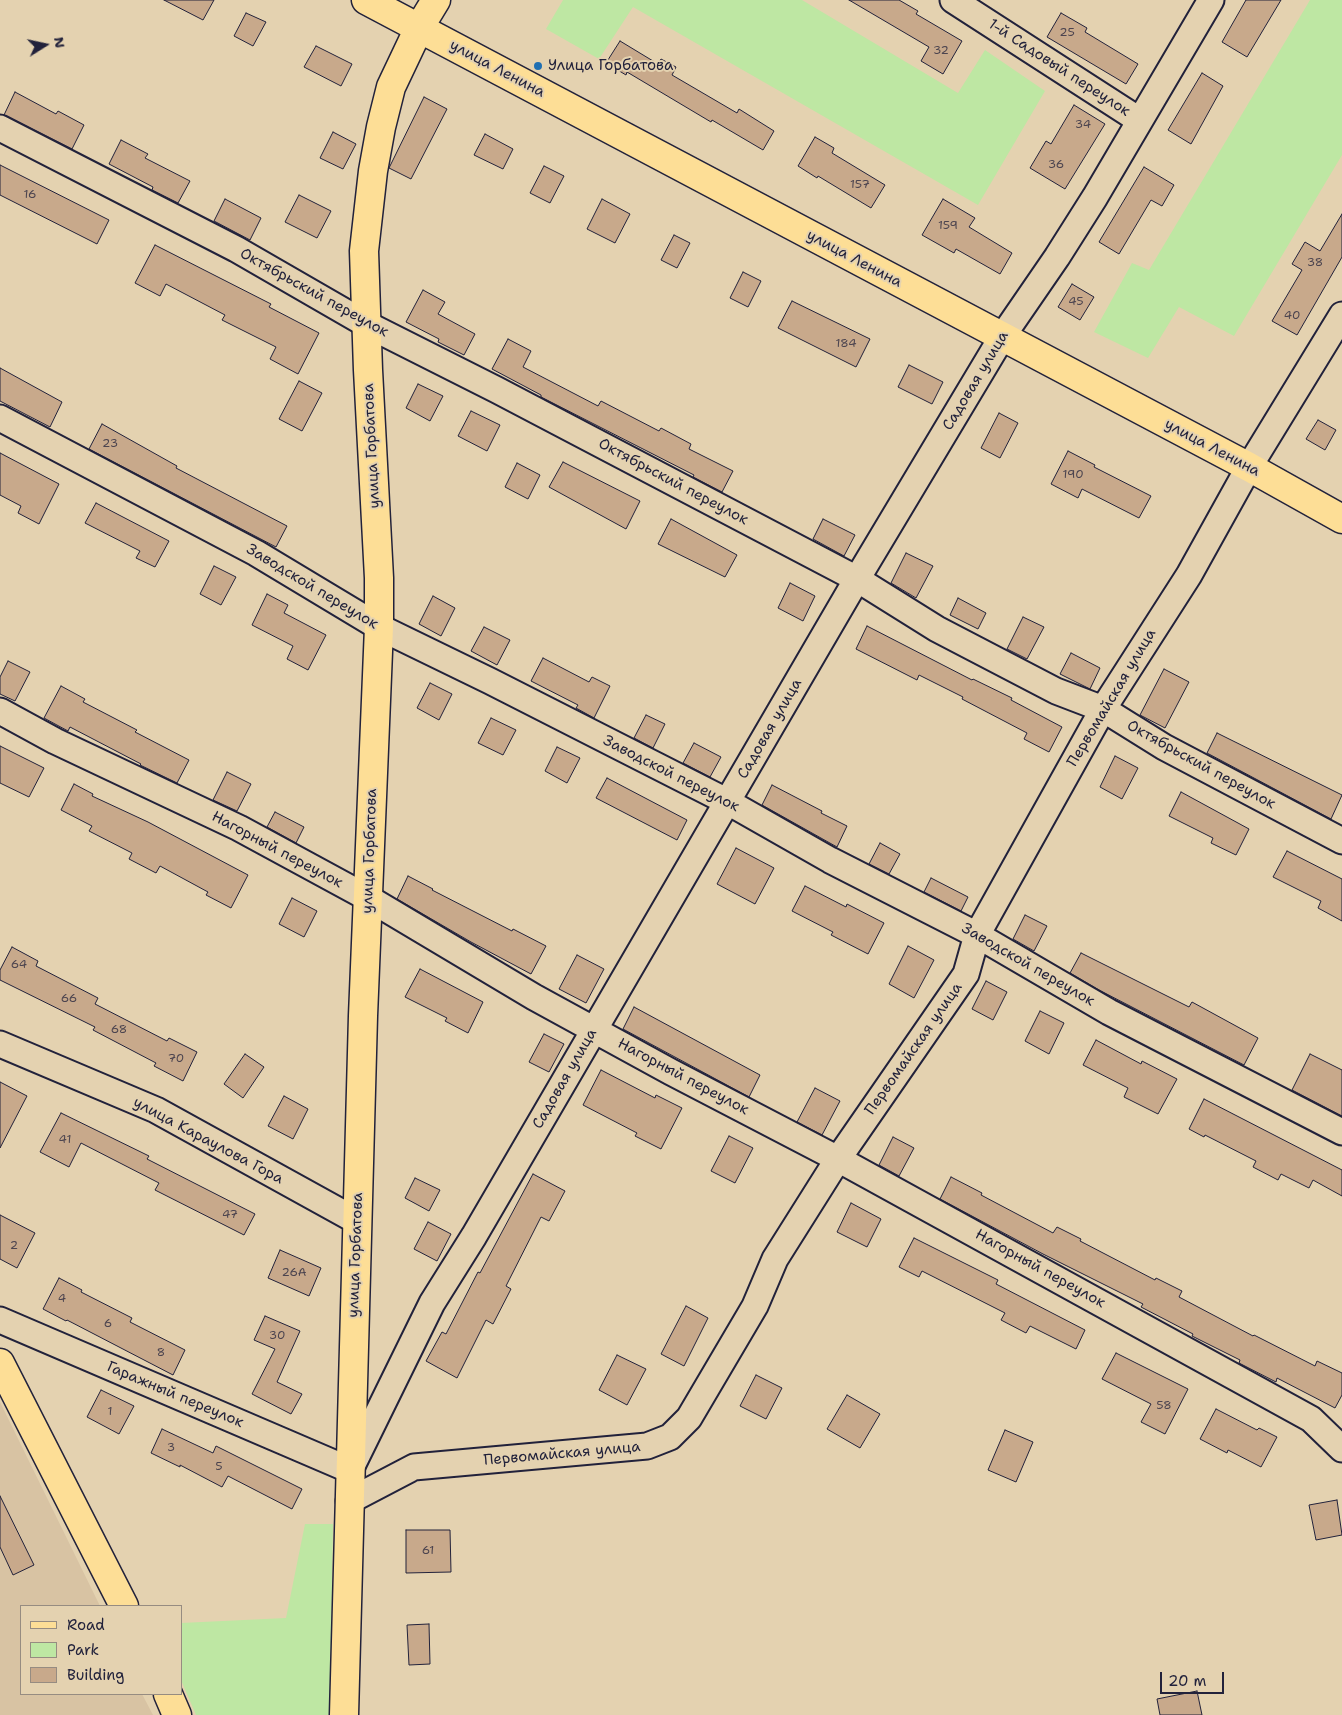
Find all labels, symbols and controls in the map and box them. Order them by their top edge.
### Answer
street label: 1-й Садовый переулок [985,15,1133,121]
north arrow [20,20,70,70]
house number: 25 [1059,26,1075,40]
text: N [50,35,70,49]
street label: улица Ленина [446,36,548,102]
house number: 32 [933,44,949,58]
place label: Улица Горбатова [548,57,673,75]
marker: Улица Горбатова [532,60,544,72]
house number: 34 [1075,118,1091,132]
house number: 36 [1048,158,1064,172]
house number: 157 [850,178,870,192]
house number: 16 [23,188,37,202]
house number: 159 [938,219,958,233]
street label: улица Ленина [803,226,905,292]
street label: Октябрьский переулок [237,245,391,341]
house number: 38 [1307,256,1323,270]
house number: 45 [1068,295,1084,309]
house number: 40 [1284,309,1300,323]
street label: Садовая улица [939,328,1013,434]
house number: 184 [835,337,857,351]
street label: улица Горбатова [360,383,384,509]
street label: улица Ленина [1161,415,1263,481]
street label: Октябрьский переулок [595,435,751,529]
house number: 23 [102,437,118,451]
house number: 190 [1062,468,1084,482]
street label: Заводской переулок [243,541,381,633]
street label: Первомайская улица [1064,626,1160,770]
street label: Садовая улица [734,676,806,782]
street label: Октябрьский переулок [1124,717,1278,813]
street label: Заводской переулок [600,732,742,816]
street label: улица Горбатова [359,788,381,914]
street label: Нагорный переулок [208,808,346,892]
street label: Заводской переулок [958,920,1098,1010]
house number: 64 [11,958,27,972]
street label: Первомайская улица [861,979,967,1119]
house number: 66 [61,992,77,1006]
house number: 68 [111,1023,127,1037]
street label: Садовая улица [529,1026,601,1132]
street label: Нагорный переулок [614,1035,752,1119]
house number: 70 [168,1052,184,1066]
street label: улица Караулова Гора [130,1094,286,1188]
house number: 41 [59,1133,71,1147]
street label: улица Горбатова [345,1192,367,1318]
house number: 47 [222,1208,238,1222]
street label: Нагорный переулок [972,1226,1108,1312]
house number: 2 [10,1239,18,1253]
house number: 26А [282,1266,306,1280]
house number: 4 [58,1292,66,1306]
house number: 6 [104,1317,112,1331]
house number: 30 [269,1329,285,1343]
house number: 8 [157,1346,165,1360]
street label: Гаражный переулок [104,1358,246,1432]
house number: 58 [1156,1399,1172,1413]
house number: 1 [107,1405,113,1419]
street label: Первомайская улица [483,1438,641,1470]
house number: 3 [167,1441,175,1455]
house number: 5 [215,1460,223,1474]
house number: 61 [422,1544,434,1558]
legend [20,1605,182,1695]
text: Road [67,1615,105,1635]
text: Park [67,1640,99,1660]
scale bar [1162,1662,1226,1694]
text: Building [67,1665,124,1685]
text: 20 m [1168,1671,1207,1691]

